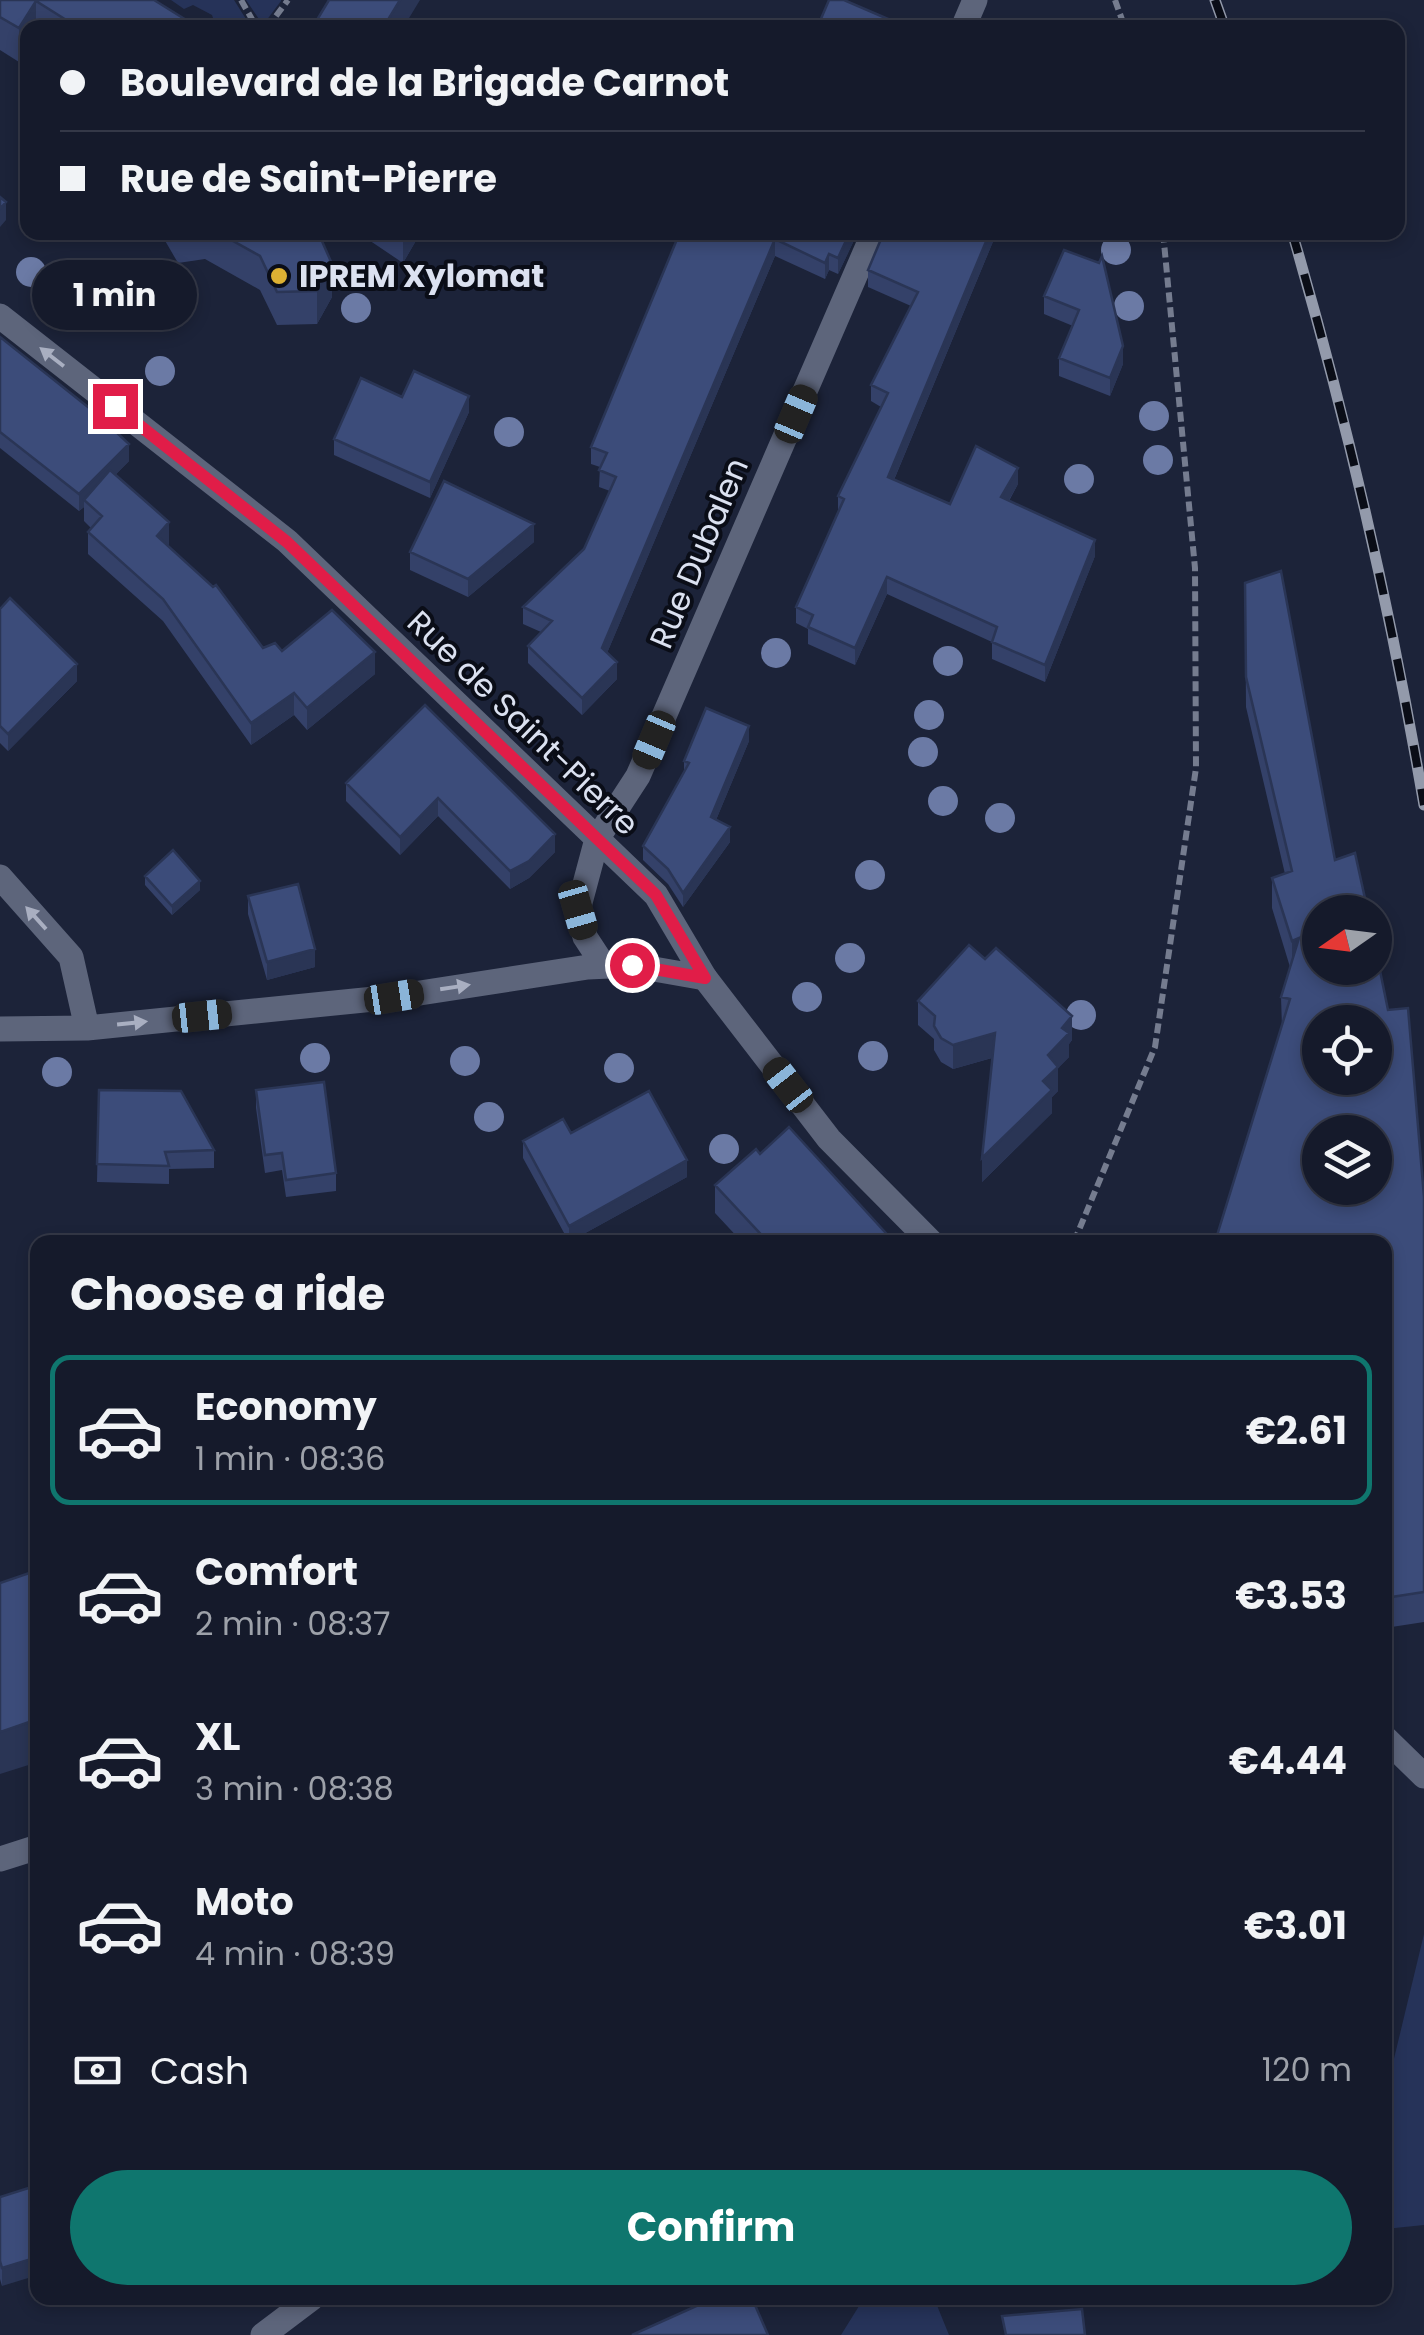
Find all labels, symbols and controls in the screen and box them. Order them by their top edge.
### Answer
text: Boulevard de la Brigade Carnot [120,56,729,109]
text: Rue de Saint-Pierre [120,152,497,205]
place label: IPREM Xylomat [299,253,544,298]
callout: 1 min [32,261,198,331]
marker: IPREM Xylomat [268,265,290,287]
text: 1 min [73,272,156,317]
one-way arrow [40,347,65,368]
car [770,381,822,447]
route end [93,384,138,429]
street label: Rue Dubalen [638,451,759,655]
street label: Rue de Saint-Pierre [398,600,649,845]
car [628,707,680,773]
car [555,877,601,943]
north arrow [1302,895,1392,985]
map controls [1302,895,1392,1205]
one-way arrow [26,906,48,931]
route start [610,943,655,988]
car [362,977,426,1017]
one-way arrow [440,979,471,994]
car [171,998,233,1034]
button: locate [1302,1005,1392,1095]
one-way arrow [117,1015,149,1031]
car [758,1052,818,1118]
button: layers [1302,1115,1392,1205]
text: Choose a ride [70,1263,385,1326]
text: Economy [195,1380,377,1433]
icon: car [75,1385,165,1475]
text: €2.61 [1246,1404,1347,1457]
text: 1 min · 08:36 [195,1436,385,1481]
text: Comfort [195,1545,358,1598]
icon: car [75,1550,165,1640]
text: €3.53 [1235,1569,1347,1622]
text: 2 min · 08:37 [195,1601,391,1646]
text: XL [195,1710,240,1763]
icon: car [75,1715,165,1805]
text: €4.44 [1229,1734,1347,1787]
text: 3 min · 08:38 [195,1766,394,1811]
text: Moto [195,1875,294,1928]
icon: car [75,1880,165,1970]
text: €3.01 [1244,1899,1347,1952]
text: 4 min · 08:39 [195,1931,395,1976]
icon: cash [70,2043,125,2098]
text: Cash [150,2044,249,2097]
text: 120 m [1262,2047,1352,2092]
button: Confirm [70,2170,1352,2285]

